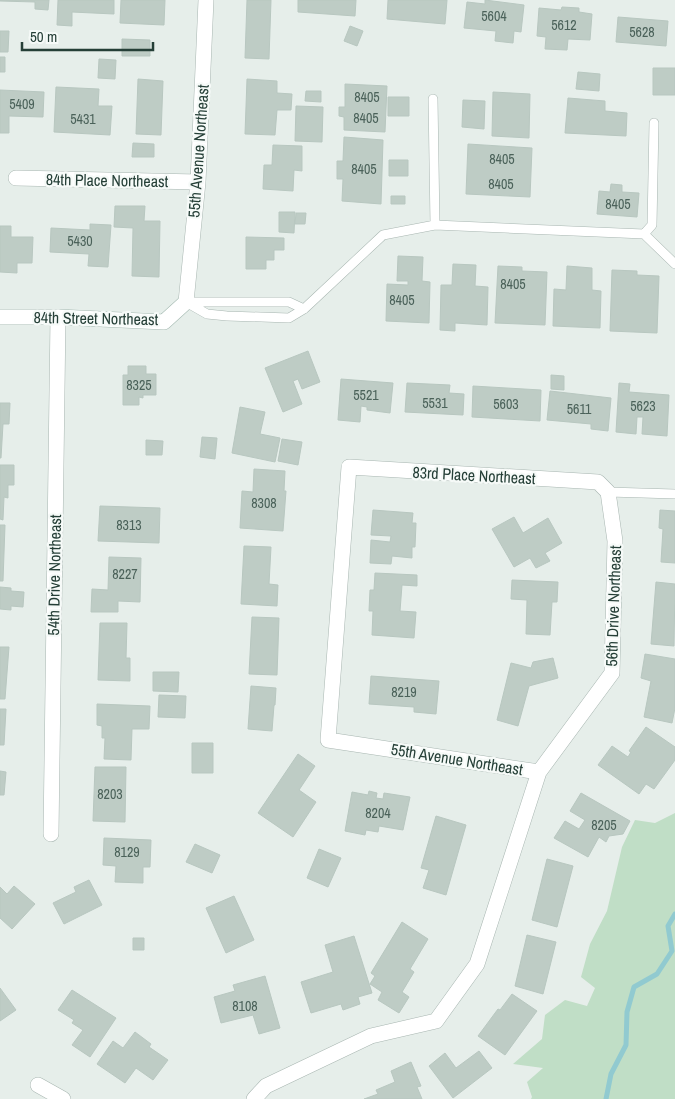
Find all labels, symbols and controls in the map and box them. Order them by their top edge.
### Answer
house number: 5604 [481,7,507,25]
house number: 5612 [551,16,577,34]
scale bar [22,20,154,52]
house number: 5628 [629,23,655,41]
text: 50 m [30,26,57,47]
street label: 55th Avenue Northeast [182,83,214,218]
house number: 8405 [354,88,380,106]
house number: 5409 [9,95,35,113]
house number: 8405 [353,109,379,127]
house number: 5431 [70,110,96,128]
house number: 8405 [489,150,515,168]
house number: 8405 [351,160,377,178]
street label: 84th Place Northeast [46,168,169,192]
house number: 8405 [488,175,514,193]
house number: 8405 [605,195,631,213]
house number: 5430 [67,232,93,250]
house number: 8405 [500,275,526,293]
house number: 8405 [389,291,415,309]
street label: 84th Street Northeast [33,306,159,330]
house number: 8325 [126,376,152,394]
house number: 5521 [353,386,379,404]
house number: 5531 [422,394,448,412]
house number: 5603 [493,395,519,413]
house number: 5623 [630,397,656,415]
house number: 5611 [567,400,592,418]
street label: 83rd Place Northeast [412,461,536,489]
house number: 8308 [251,494,277,512]
street label: 54th Drive Northeast [42,514,66,636]
house number: 8313 [116,516,142,534]
street label: 56th Drive Northeast [600,545,626,667]
house number: 8227 [112,565,138,583]
house number: 8219 [391,683,417,701]
street label: 55th Avenue Northeast [389,738,525,780]
house number: 8203 [97,785,123,803]
house number: 8204 [365,804,391,822]
house number: 8205 [591,816,617,834]
house number: 8129 [114,843,140,861]
house number: 8108 [232,997,258,1015]

